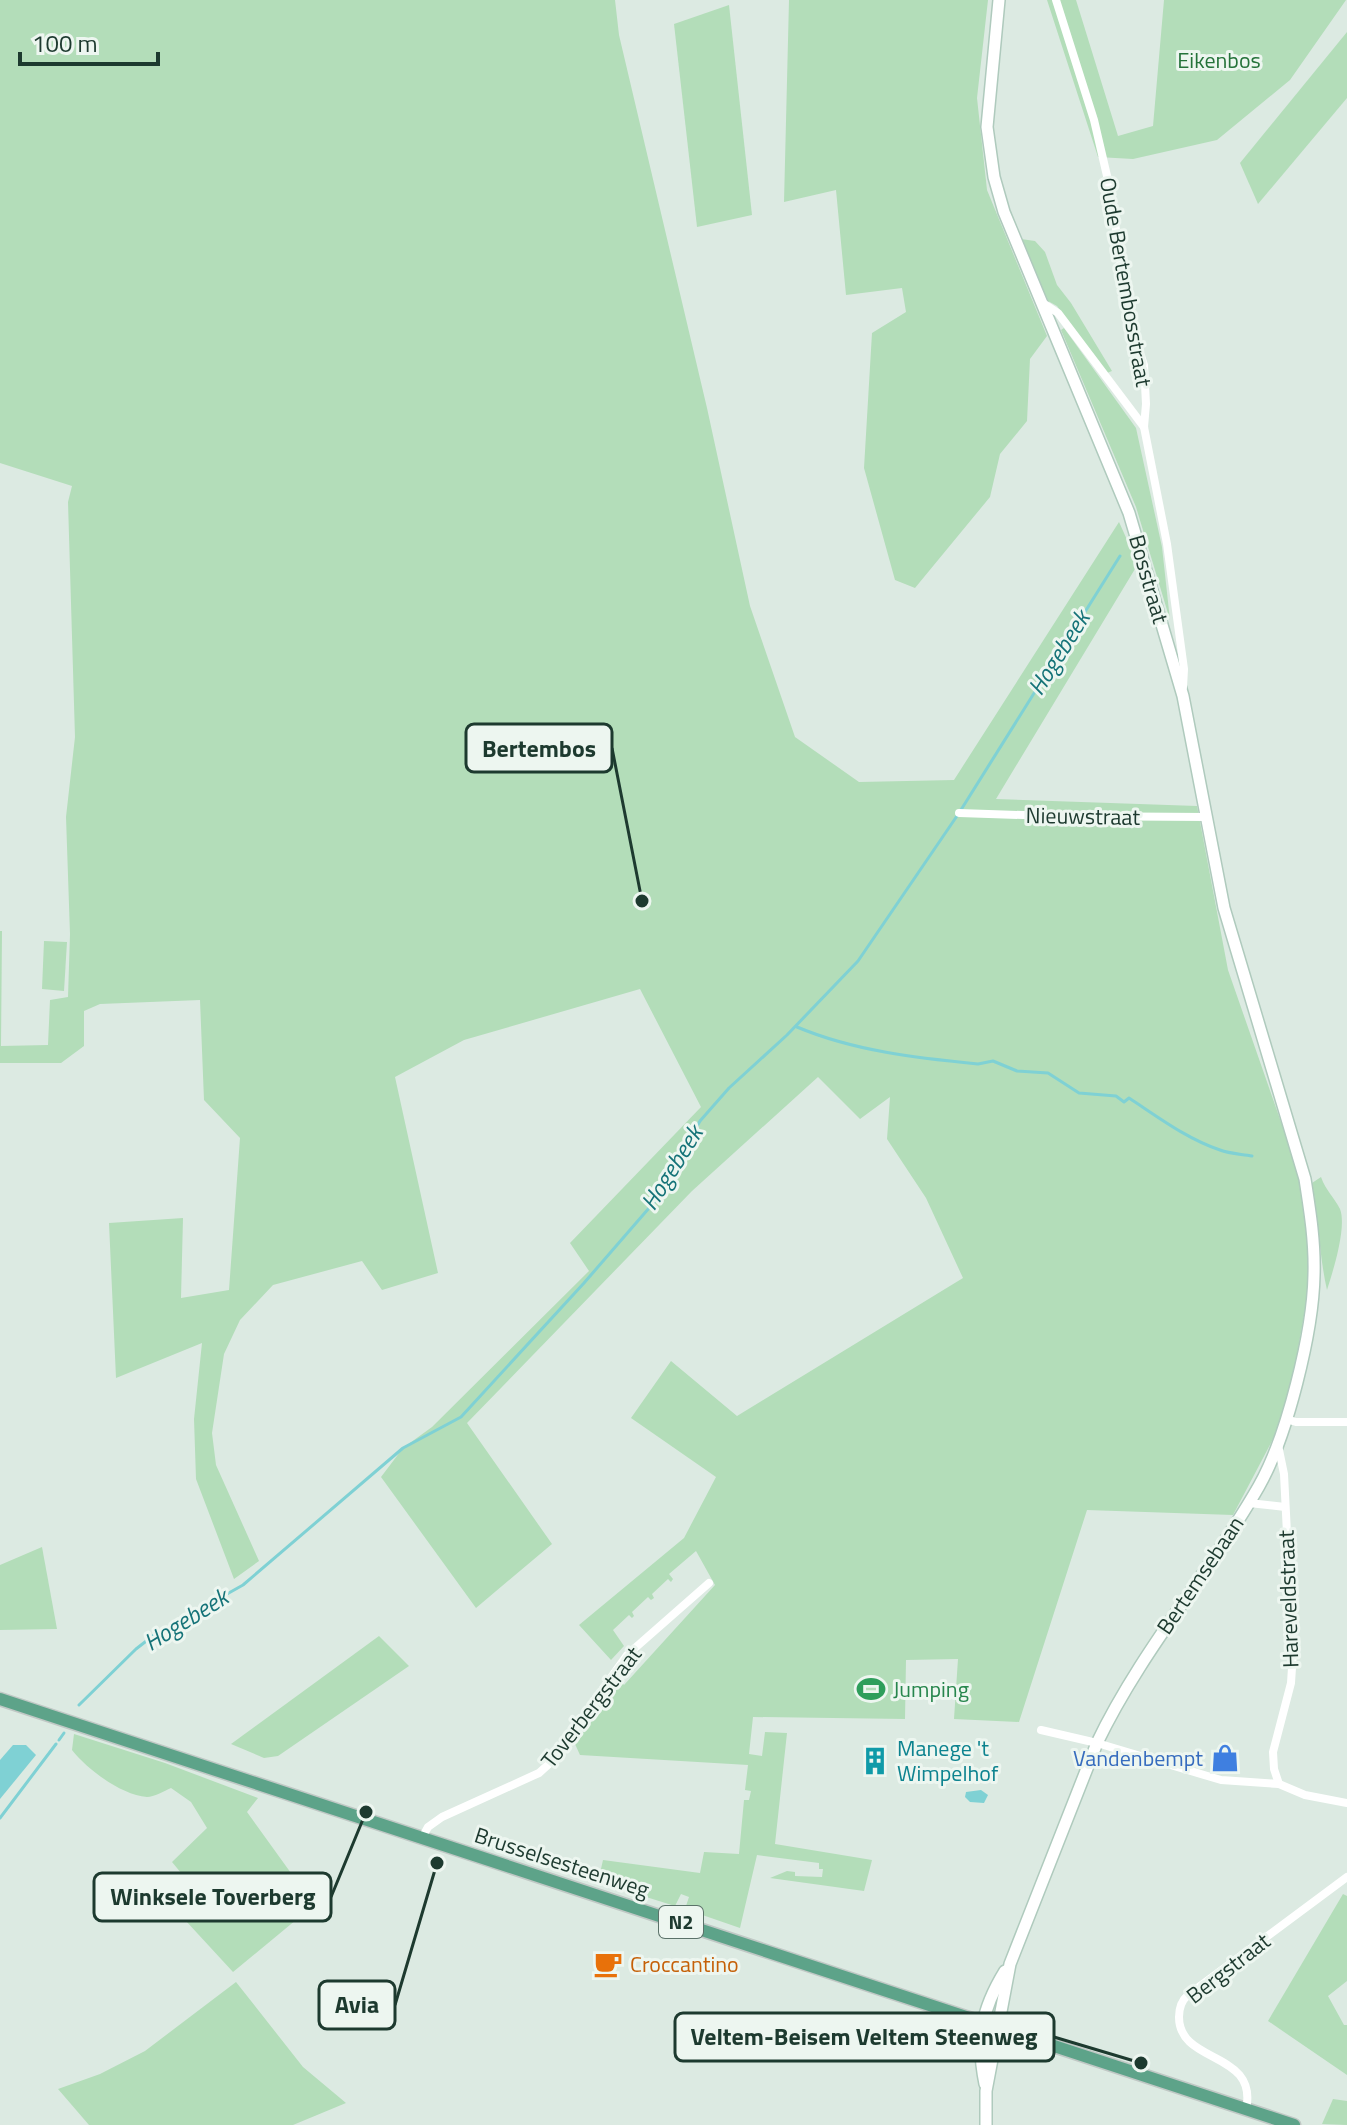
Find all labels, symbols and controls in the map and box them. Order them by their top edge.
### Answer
scale bar [20,16,158,66]
text: 100 m [32,25,98,61]
park label: Eikenbos [1177,43,1261,77]
street label: Oude Bertembosstraat [1091,175,1161,390]
street label: Bosstraat [1120,531,1178,628]
water label: Hogebeek [1018,600,1100,702]
callout: Bertembos [466,724,612,772]
text: Bertembos [482,730,596,766]
street label: Nieuwstraat [1025,798,1141,834]
water label: Hogebeek [631,1115,713,1217]
street label: Bertemsebaan [1148,1509,1252,1641]
street label: Hareveldstraat [1269,1529,1307,1668]
water label: Hogebeek [136,1577,238,1659]
street label: Toverbergstraat [532,1638,650,1775]
place label: Jumping [893,1672,969,1706]
sports icon: Jumping [856,1674,886,1704]
place label: Manege 't Wimpelhof [897,1731,999,1790]
place label: Vandenbempt [1073,1741,1203,1775]
shop icon: Vandenbempt [1210,1743,1240,1773]
building icon: Manege 't Wimpelhof [860,1746,890,1776]
street label: Brusselsesteenweg [470,1818,654,1906]
callout: Winksele Toverberg [94,1873,331,1921]
text: Winksele Toverberg [110,1878,316,1914]
road number: N2 [659,1906,703,1938]
street label: Bergstraat [1179,1924,1278,2012]
place label: Croccantino [630,1947,739,1981]
cafe icon: Croccantino [593,1949,623,1979]
callout: Avia [319,1981,395,2029]
text: Avia [335,1986,379,2022]
callout: Veltem-Beisem Veltem Steenweg [675,2013,1054,2061]
text: Veltem-Beisem Veltem Steenweg [690,2018,1038,2054]

